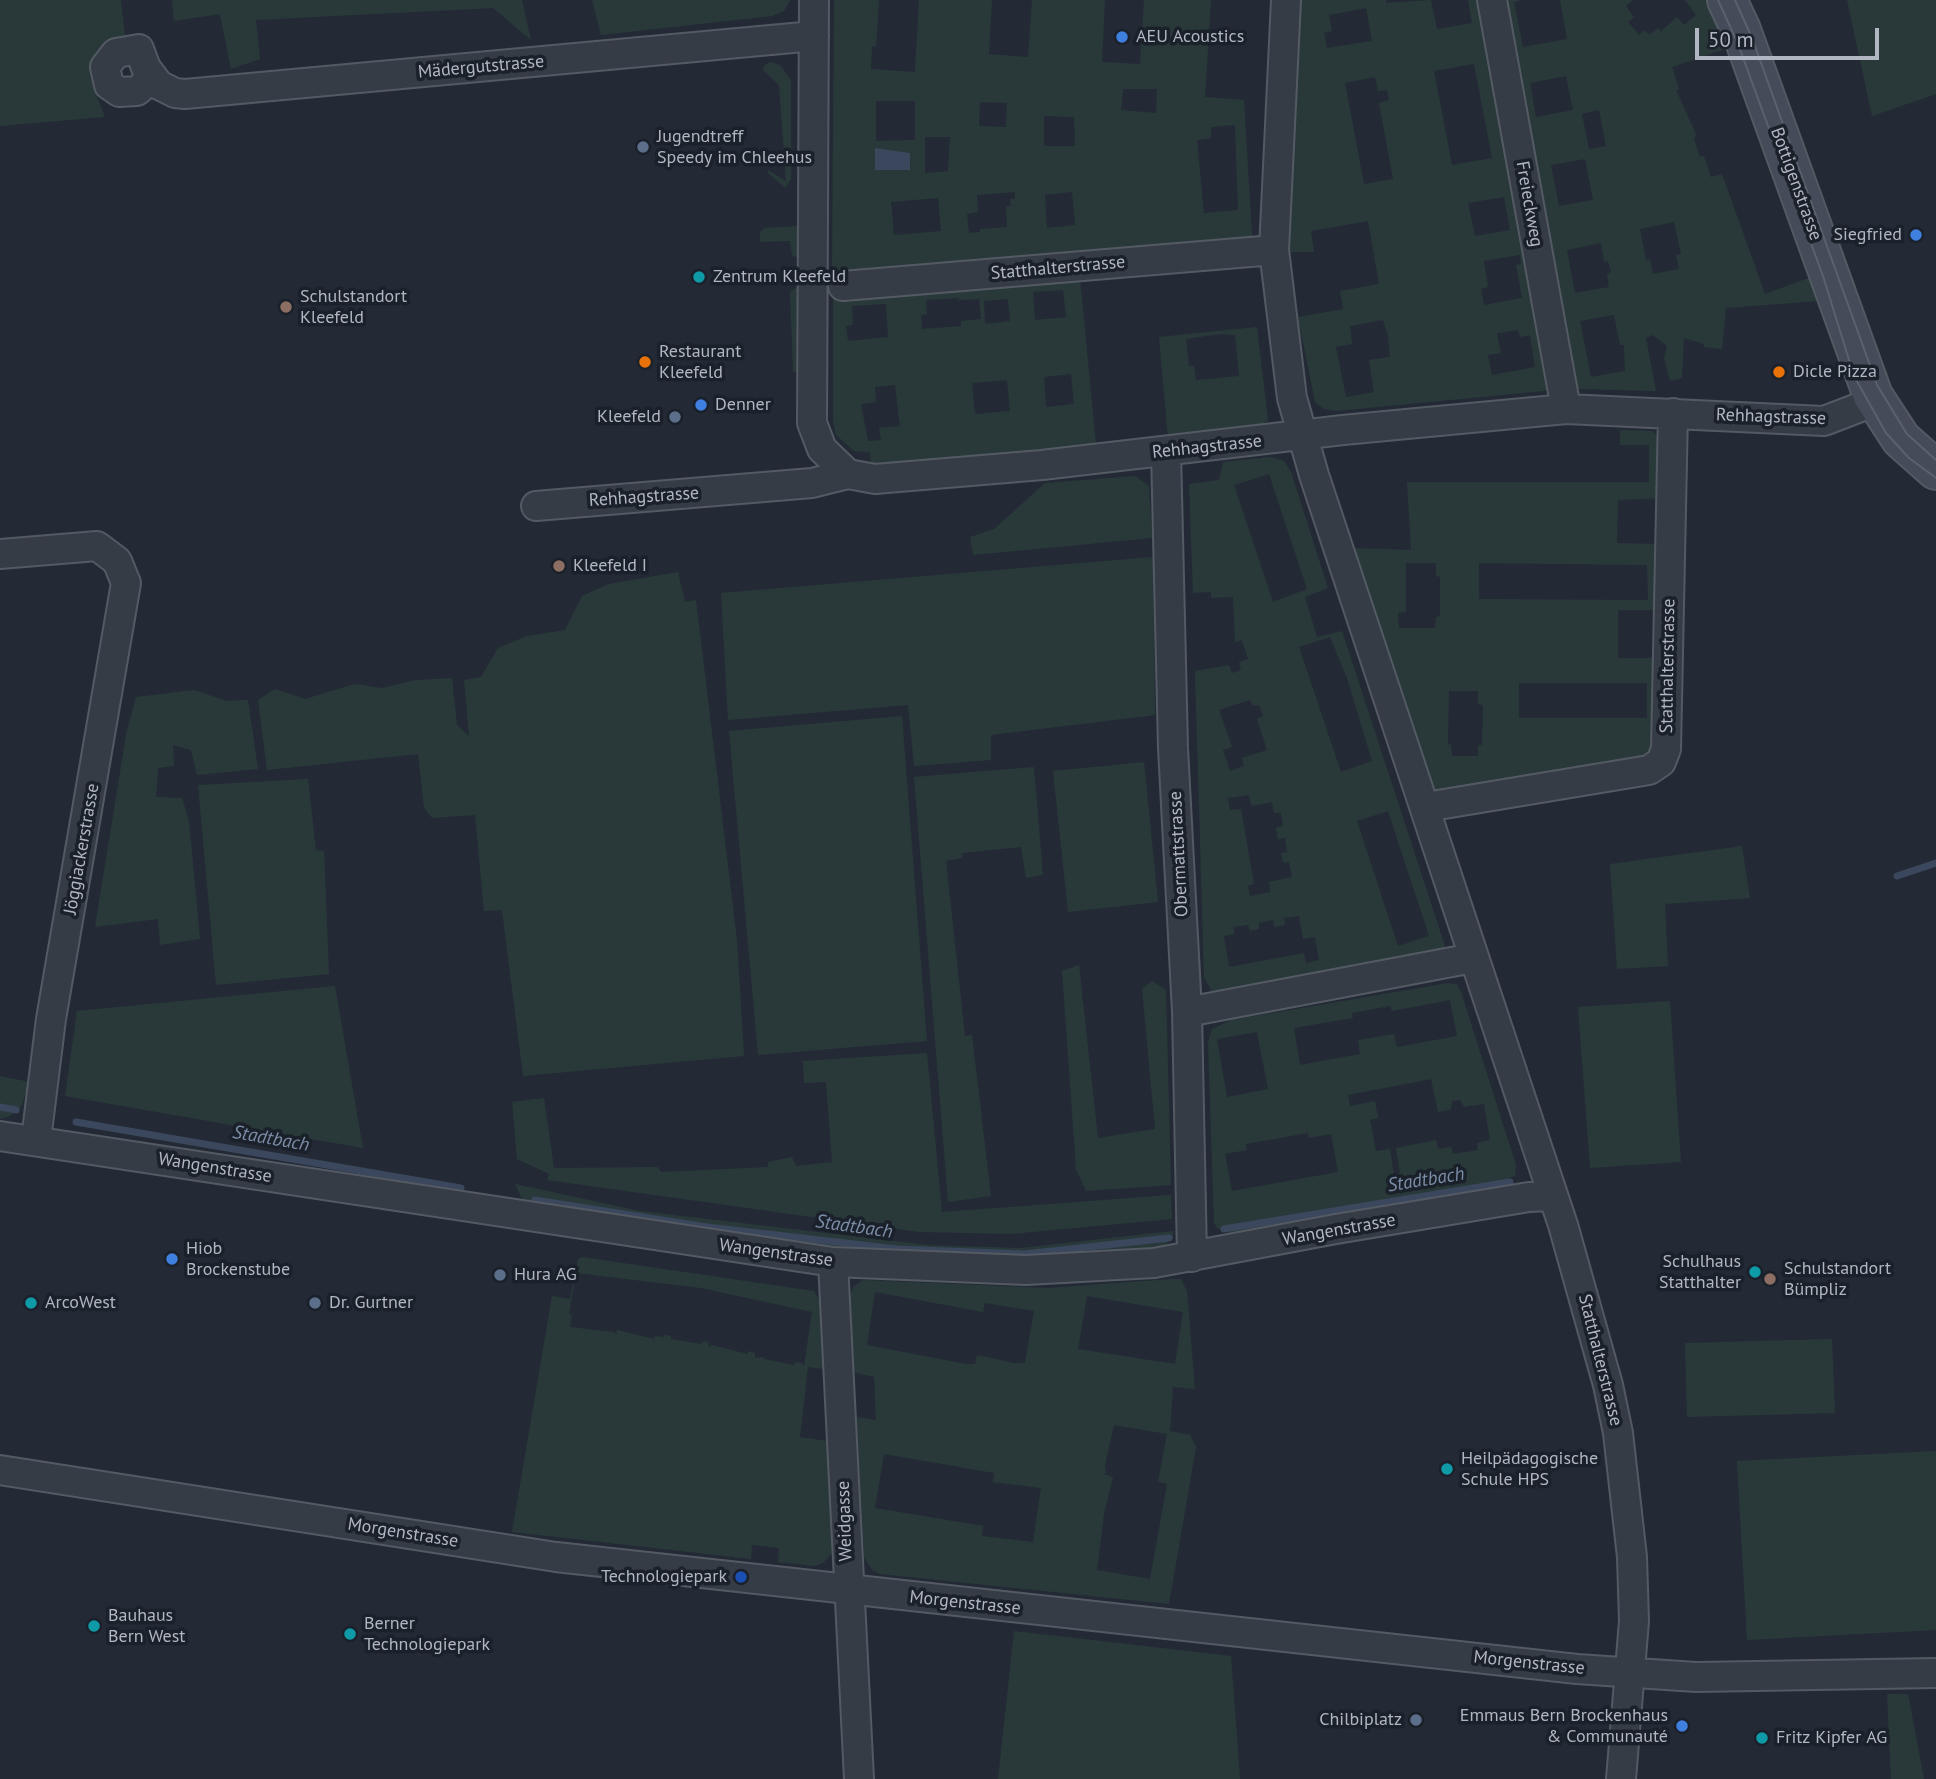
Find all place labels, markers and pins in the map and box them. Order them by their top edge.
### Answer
place label: AEU Acoustics [1136,26,1244,48]
marker: AEU Acoustics [1114,29,1130,45]
place label: Jugendtreff Speedy im Chleehus [657,126,812,168]
marker: Jugendtreff Speedy im Chleehus [635,139,651,155]
place label: Siegfried [1833,224,1902,246]
marker: Siegfried [1908,227,1924,243]
place label: Zentrum Kleefeld [713,266,846,288]
marker: Zentrum Kleefeld [691,269,707,285]
place label: Schulstandort Kleefeld [300,286,407,328]
marker: Schulstandort Kleefeld [278,299,294,315]
place label: Restaurant Kleefeld [659,341,741,384]
marker: Restaurant Kleefeld [637,354,653,370]
place label: Dicle Pizza [1793,361,1877,383]
marker: Dicle Pizza [1771,364,1787,380]
place label: Denner [715,394,771,416]
marker: Denner [693,397,709,413]
place label: Kleefeld [597,406,661,428]
marker: Kleefeld [667,409,683,425]
place label: Kleefeld I [573,555,647,577]
marker: Kleefeld I [551,558,567,574]
place label: Hiob Brockenstube [186,1238,290,1280]
marker: Hiob Brockenstube [164,1251,180,1267]
place label: Schulhaus Statthalter [1659,1251,1741,1294]
place label: Schulstandort Bümpliz [1784,1258,1891,1300]
place label: Hura AG [514,1264,577,1286]
marker: Schulhaus Statthalter [1747,1264,1763,1280]
marker: Hura AG [492,1267,508,1283]
marker: Schulstandort Bümpliz [1762,1271,1778,1287]
place label: ArcoWest [45,1292,116,1314]
place label: Dr. Gurtner [329,1292,413,1314]
marker: ArcoWest [23,1295,39,1311]
marker: Dr. Gurtner [307,1295,323,1311]
place label: Heilpädagogische Schule HPS [1461,1448,1598,1490]
marker: Heilpädagogische Schule HPS [1439,1461,1455,1477]
place label: Technologiepark [601,1566,727,1588]
marker: Technologiepark [733,1569,749,1585]
place label: Bauhaus Bern West [108,1605,185,1648]
place label: Berner Technologiepark [364,1613,490,1656]
marker: Bauhaus Bern West [86,1618,102,1634]
marker: Berner Technologiepark [342,1626,358,1642]
place label: Emmaus Bern Brockenhaus & Communauté [1460,1705,1668,1748]
place label: Chilbiplatz [1319,1709,1402,1731]
marker: Chilbiplatz [1408,1712,1424,1728]
marker: Emmaus Bern Brockenhaus & Communauté [1674,1718,1690,1734]
place label: Fritz Kipfer AG [1776,1727,1887,1749]
marker: Fritz Kipfer AG [1754,1730,1770,1746]

